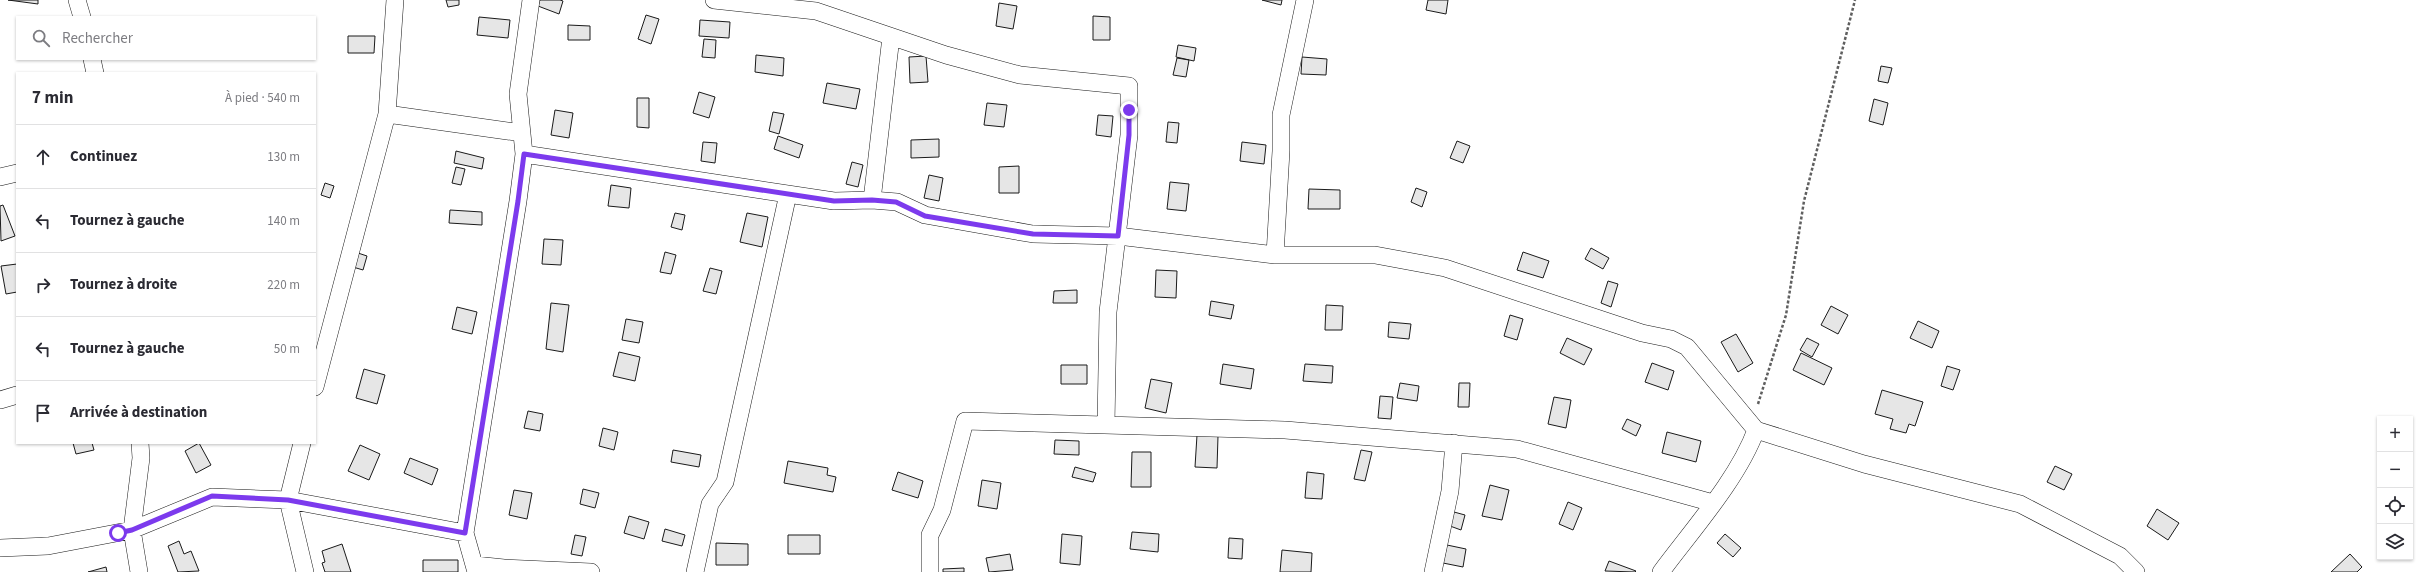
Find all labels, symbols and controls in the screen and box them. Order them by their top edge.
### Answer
search box [16,16,316,60]
icon: search [30,27,52,49]
text: Rechercher [62,28,133,49]
text: 7 min [32,86,73,110]
text: À pied · 540 m [225,89,300,107]
route end [1120,101,1138,119]
icon: ahead [32,146,54,168]
text: Continuez [70,146,137,167]
text: 130 m [267,148,300,166]
icon: left [32,210,54,232]
text: Tournez à gauche [70,210,185,231]
text: 140 m [267,212,300,230]
icon: right [32,274,54,296]
text: Tournez à droite [70,274,177,295]
text: 220 m [267,276,300,294]
icon: left [32,338,54,360]
text: Tournez à gauche [70,338,185,359]
text: 50 m [274,340,300,358]
icon: arrive [32,402,54,424]
text: Arrivée à destination [70,402,207,423]
map controls [2377,416,2413,560]
button: + [2377,416,2413,452]
button: − [2377,452,2413,488]
button: locate [2377,488,2413,524]
route start [109,524,127,542]
button: layers [2377,524,2413,560]

